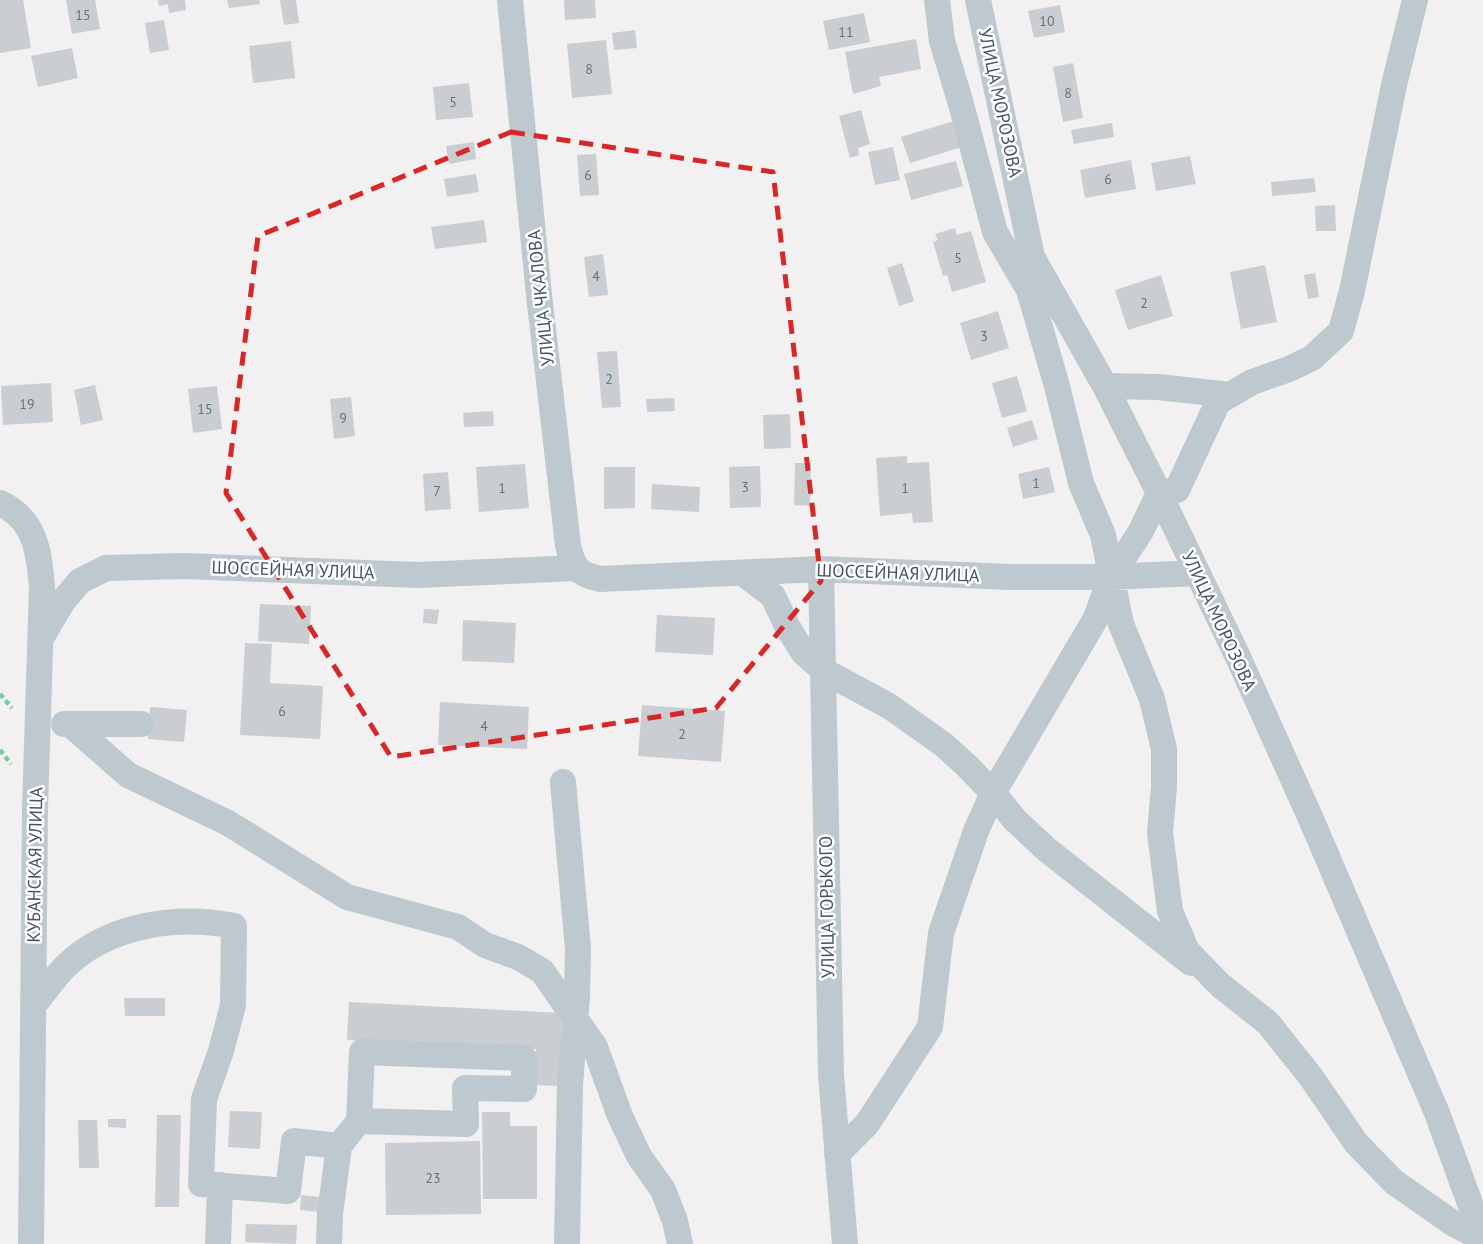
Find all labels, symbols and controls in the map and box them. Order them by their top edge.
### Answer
house number: 15 [75,6,91,24]
house number: 10 [1039,12,1055,30]
house number: 11 [838,23,854,41]
street label: УЛИЦА МОРОЗОВА [973,26,1028,180]
house number: 8 [585,60,593,78]
house number: 8 [1064,84,1072,102]
house number: 5 [449,93,457,111]
house number: 6 [584,166,592,184]
house number: 6 [1104,170,1112,188]
street label: УЛИЦА ЧКАЛОВА [522,228,559,367]
house number: 5 [954,249,962,267]
house number: 4 [592,267,600,285]
house number: 2 [1140,294,1148,312]
house number: 3 [980,327,988,345]
house number: 2 [605,370,613,388]
house number: 19 [19,395,35,413]
house number: 15 [197,400,213,418]
house number: 9 [339,409,347,427]
house number: 1 [1032,474,1040,492]
house number: 3 [741,478,749,496]
house number: 1 [498,479,506,497]
house number: 1 [901,479,909,497]
house number: 7 [433,482,441,500]
street label: УЛИЦА МОРОЗОВА [1177,547,1262,695]
street label: ШОССЕЙНАЯ УЛИЦА [211,555,375,584]
street label: ШОССЕЙНАЯ УЛИЦА [816,558,980,587]
house number: 6 [278,702,286,720]
house number: 4 [480,717,488,735]
house number: 2 [678,725,686,743]
street label: КУБАНСКАЯ УЛИЦА [22,787,47,943]
street label: УЛИЦА ГОРЬКОГО [814,836,839,978]
house number: 23 [425,1169,441,1187]

